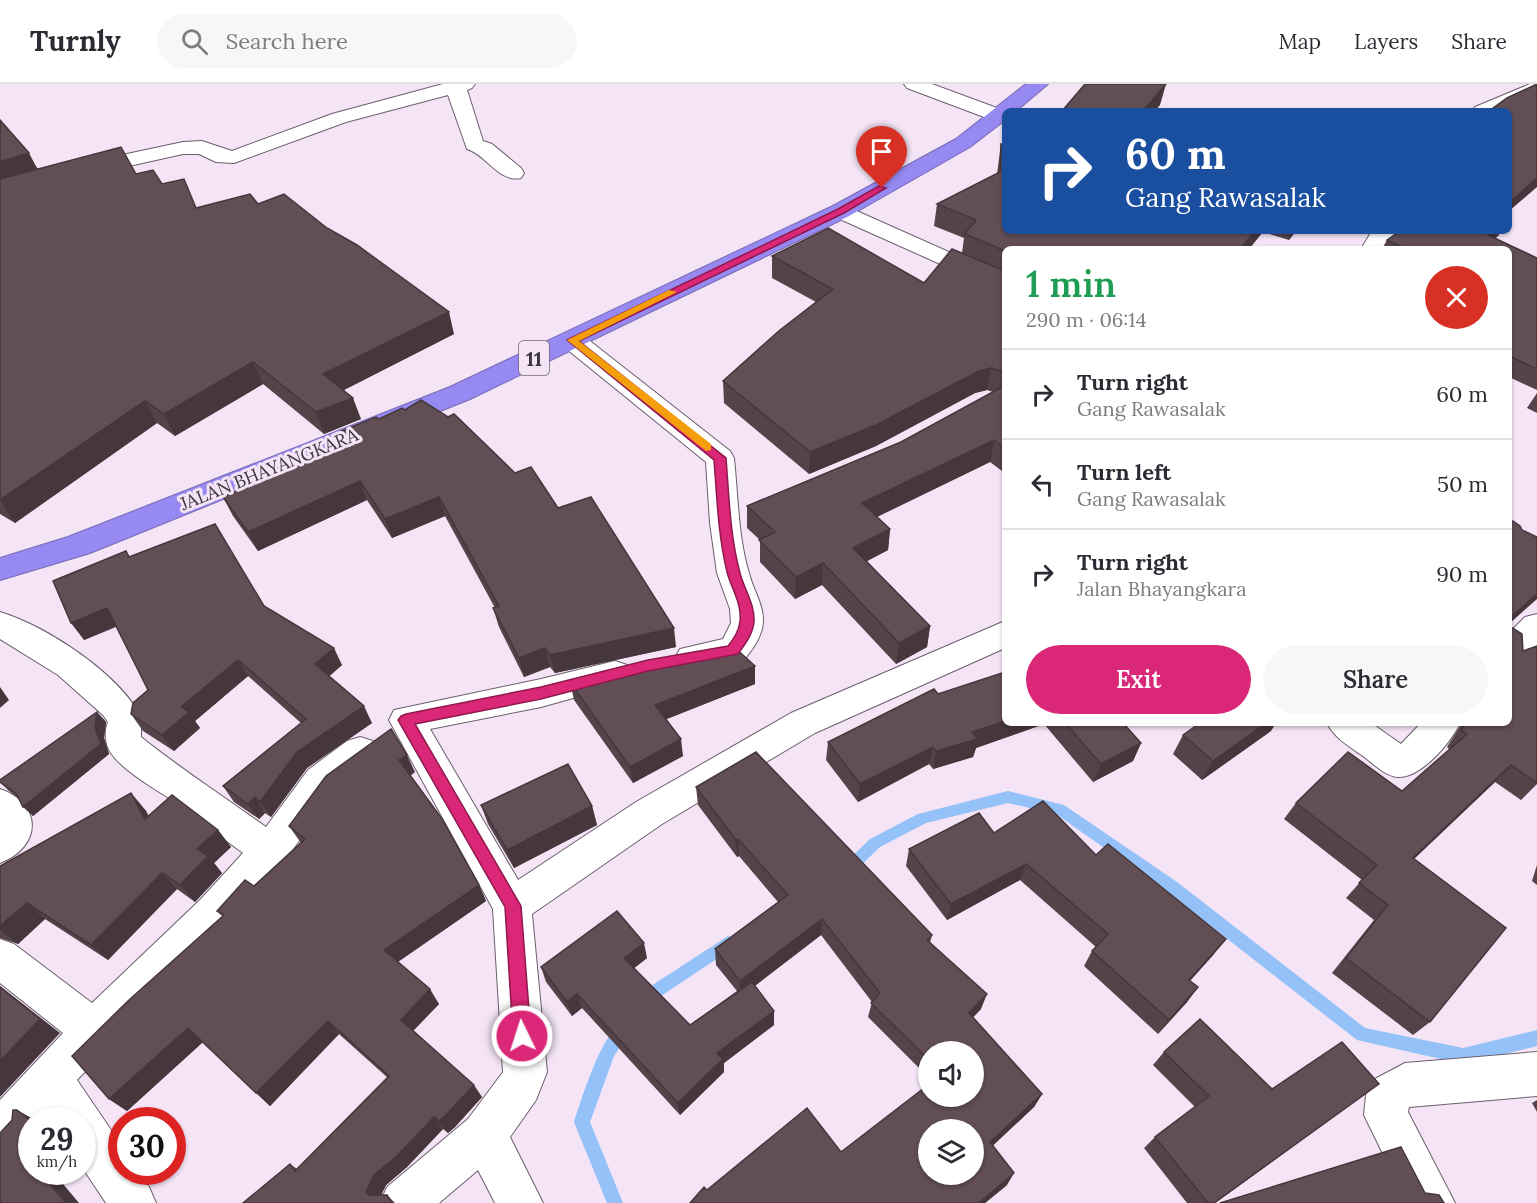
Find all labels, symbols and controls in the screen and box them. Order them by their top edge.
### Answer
search box [157,14,577,68]
text: Turnly [30,23,121,59]
icon: search [178,25,211,58]
text: Search here [226,27,348,55]
text: Map [1278,28,1321,55]
text: Layers [1354,28,1418,55]
text: Share [1451,28,1507,55]
pin [856,126,907,188]
text: 60 m [1125,127,1226,181]
icon: right [1026,132,1104,210]
icon: arrive [865,135,898,168]
text: Gang Rawasalak [1125,180,1326,214]
text: 1 min [1026,261,1116,307]
button: close [1425,266,1488,329]
text: 290 m · 06:14 [1026,307,1146,332]
road number: 11 [519,341,549,375]
text: Turn right [1077,368,1188,396]
icon: right [1026,378,1059,411]
text: 60 m [1436,380,1488,408]
text: Gang Rawasalak [1077,396,1226,421]
street label: JALAN BHAYANGKARA [176,422,362,516]
text: Turn left [1077,458,1171,486]
icon: left [1026,468,1059,501]
text: 50 m [1437,470,1488,498]
text: Gang Rawasalak [1077,486,1226,511]
text: Turn right [1077,548,1188,576]
icon: right [1026,558,1059,591]
text: 90 m [1436,560,1488,588]
text: Jalan Bhayangkara [1077,576,1246,601]
button: Exit [1026,645,1251,714]
button: Share [1263,645,1488,714]
position arrow [490,1004,554,1068]
map controls [918,1041,984,1185]
button: sound [918,1041,984,1107]
speed limit sign: 30 [108,1107,186,1185]
button: layers [918,1119,984,1185]
text: 29 [40,1120,74,1158]
text: km/h [37,1152,77,1171]

